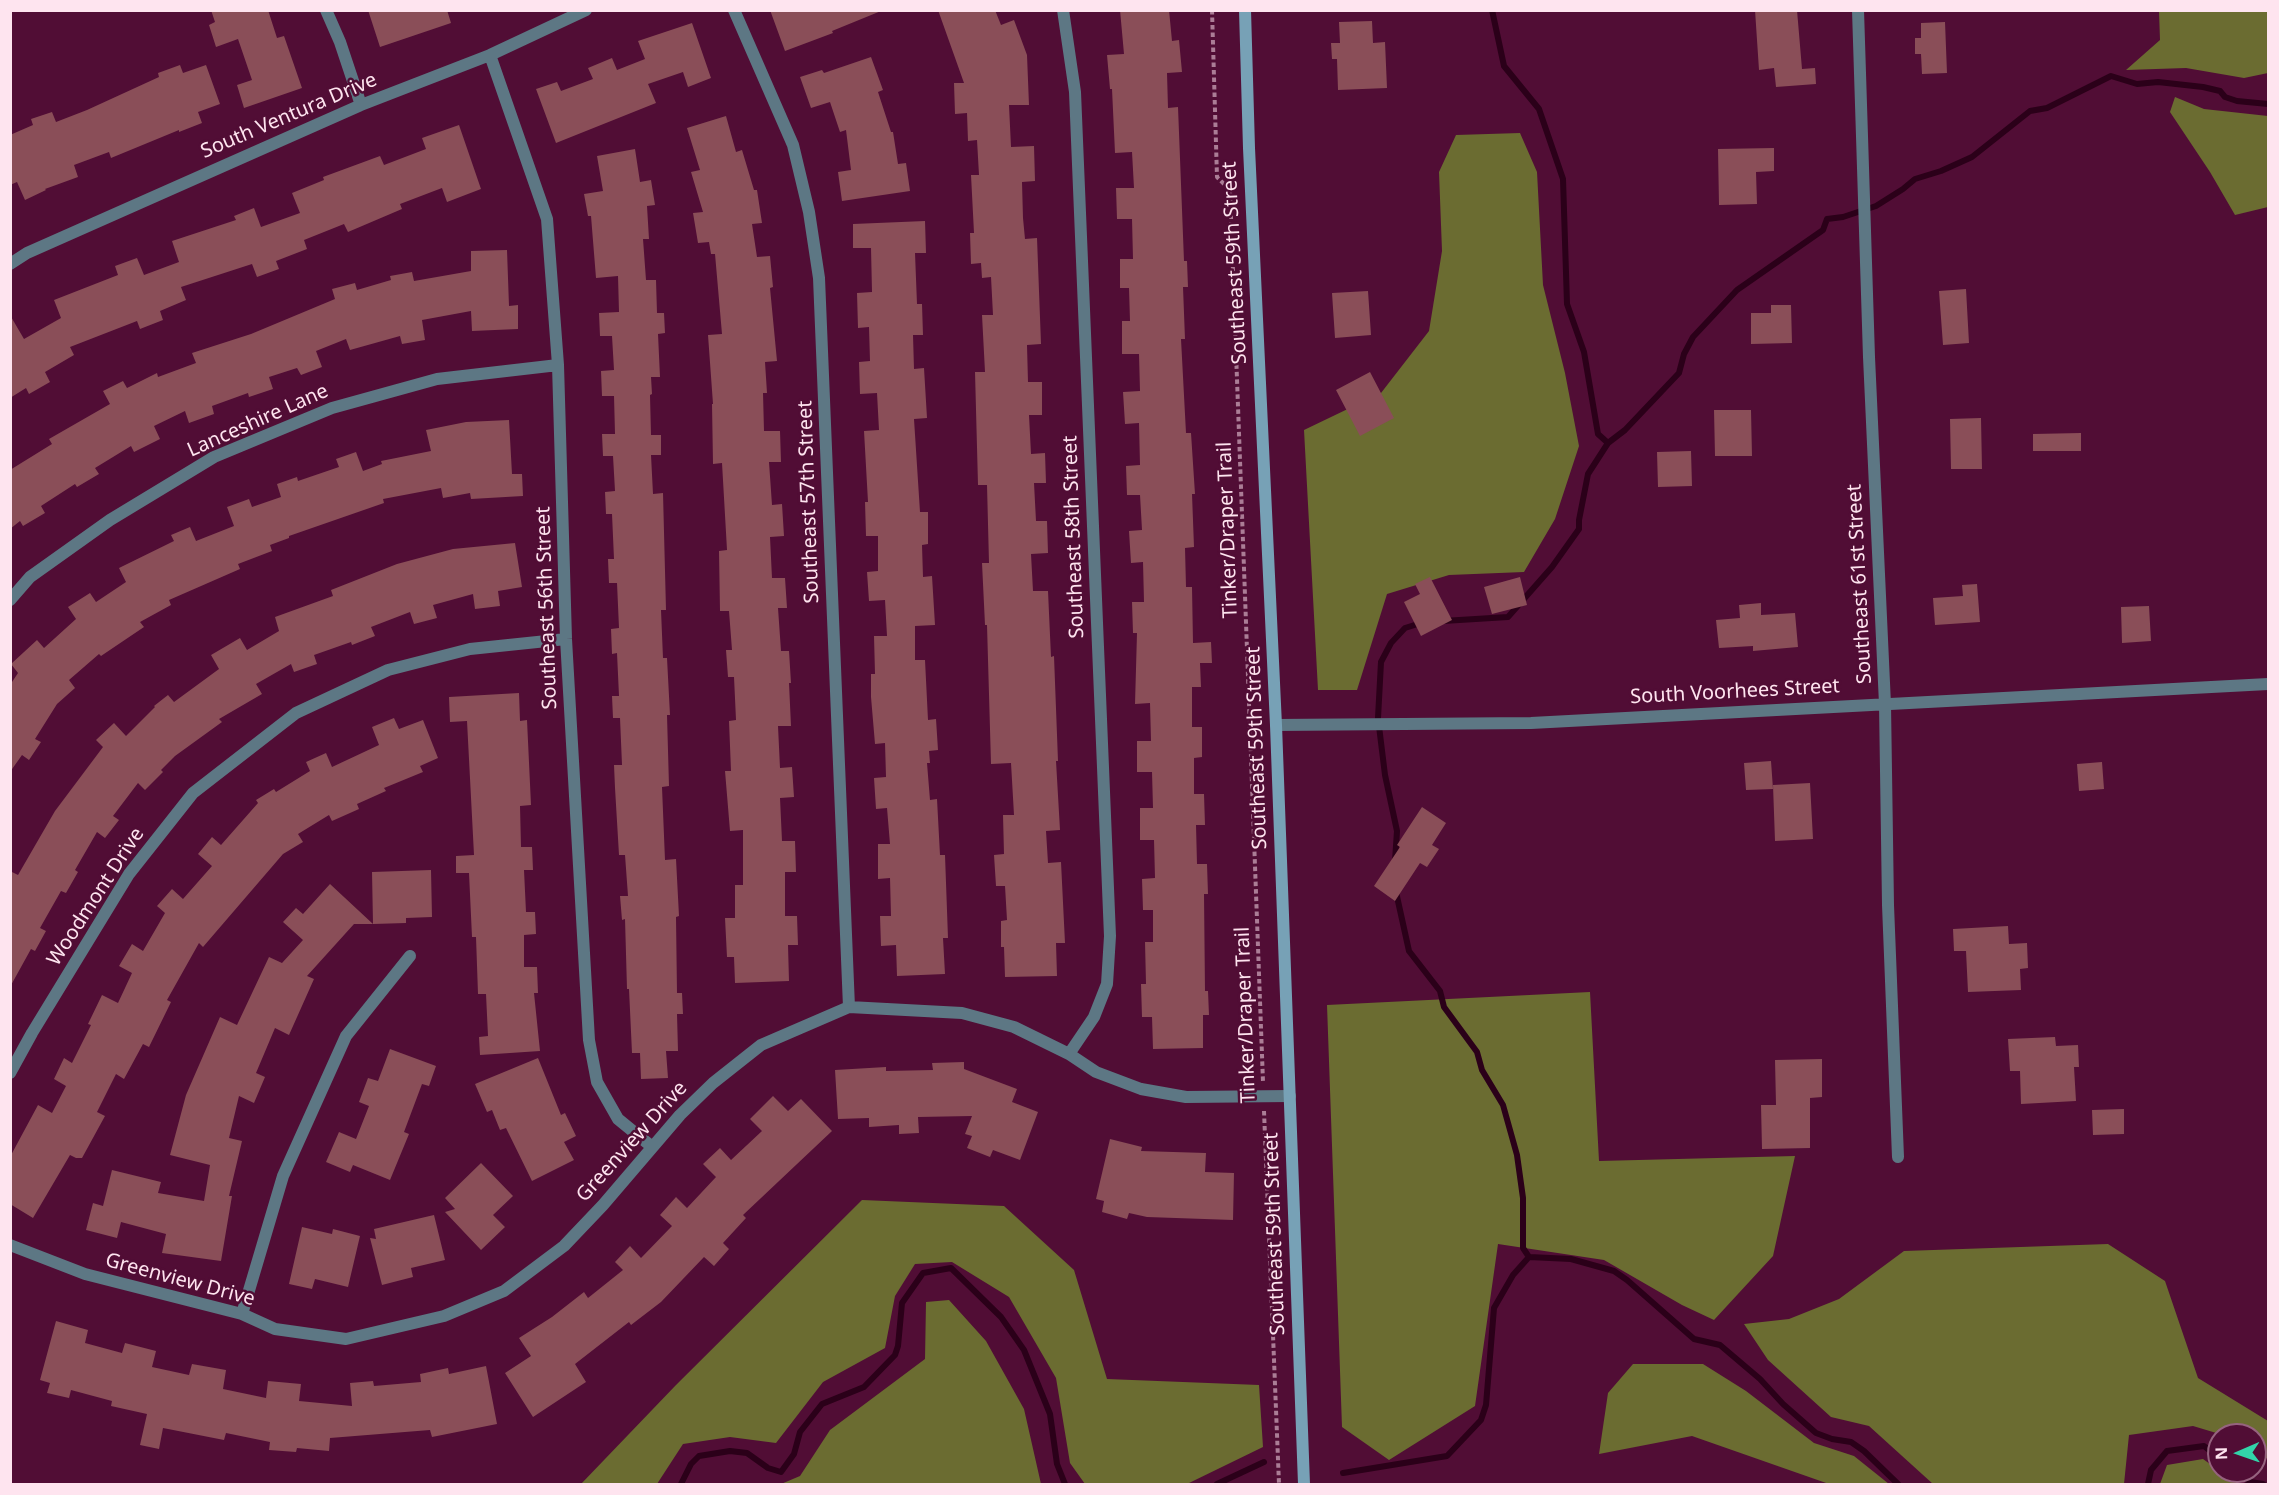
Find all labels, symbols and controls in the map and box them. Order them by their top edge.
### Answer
street label: South Ventura Drive [197,68,381,164]
street label: Southeast 59th Street [1218,161,1252,365]
street label: Lanceshire Lane [184,379,332,463]
street label: Southeast 57th Street [793,400,825,604]
street label: Southeast 58th Street [1058,435,1090,639]
street label: Tinker/Draper Trail [1213,441,1243,619]
street label: Southeast 61st Street [1843,483,1877,685]
street label: Southeast 56th Street [531,506,563,710]
street label: Southeast 59th Street [1241,646,1273,850]
street label: South Voorhees Street [1630,675,1840,709]
street label: Woodmont Drive [42,823,150,971]
street label: Tinker/Draper Trail [1231,926,1261,1104]
street label: Greenview Drive [572,1077,692,1207]
street label: Southeast 59th Street [1259,1132,1291,1336]
street label: Greenview Drive [103,1248,257,1312]
north arrow [2207,1423,2267,1483]
text: N [2210,1447,2232,1460]

